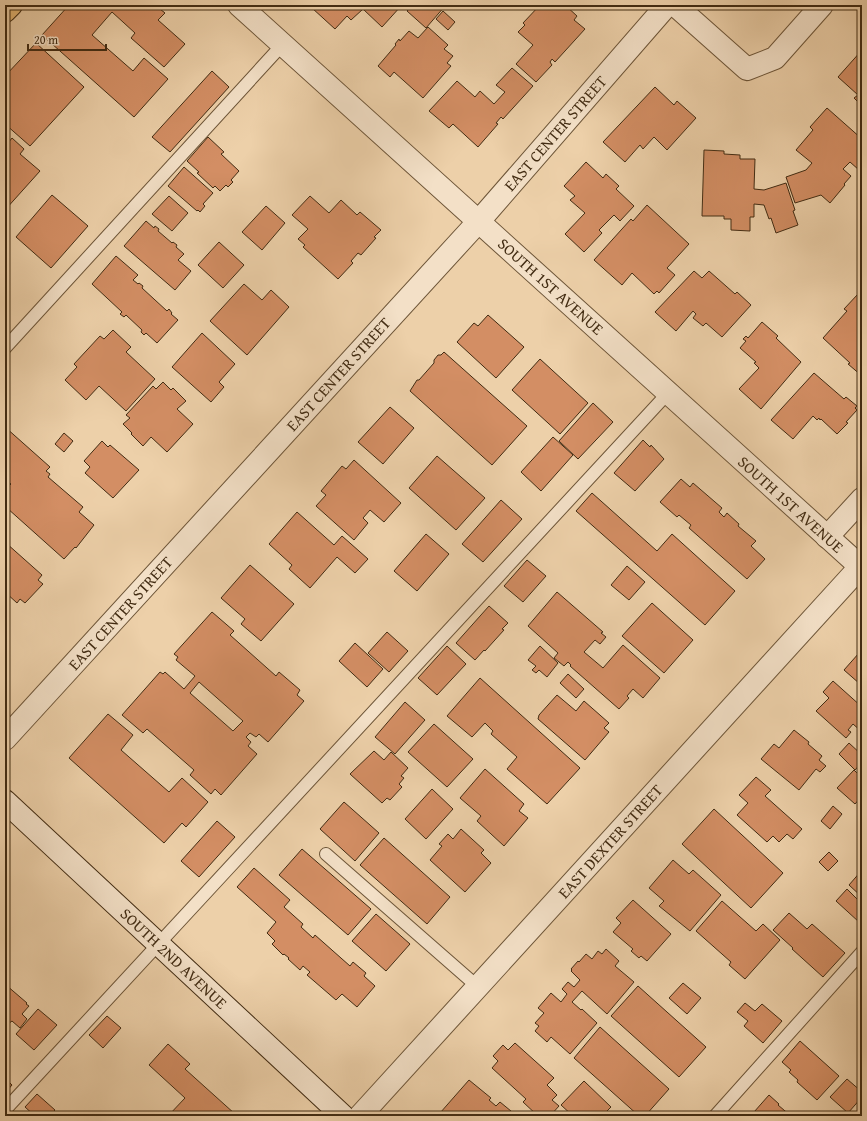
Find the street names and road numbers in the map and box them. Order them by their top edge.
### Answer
street label: EAST CENTER STREET [498,70,612,196]
street label: SOUTH 1ST AVENUE [493,232,609,340]
street label: EAST CENTER STREET [280,312,396,436]
street label: SOUTH 1ST AVENUE [733,450,849,558]
street label: EAST CENTER STREET [62,551,178,675]
street label: EAST DEXTER STREET [552,778,668,904]
street label: SOUTH 2ND AVENUE [115,902,233,1014]

